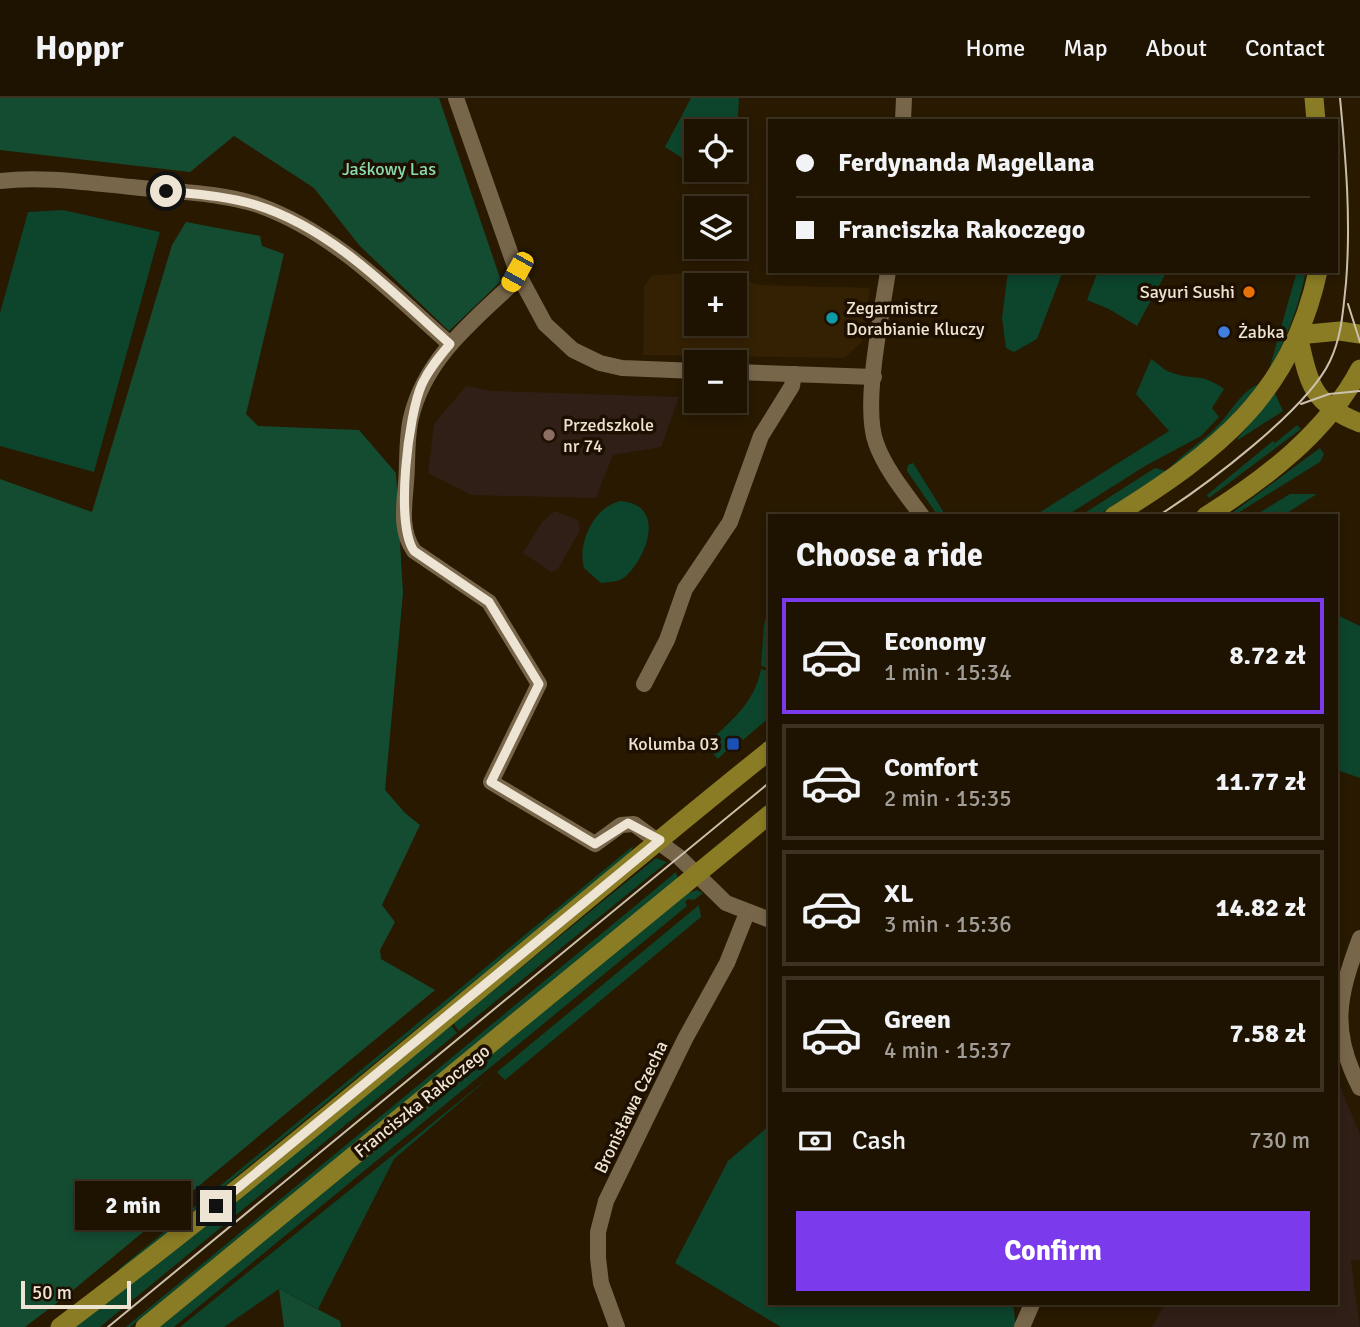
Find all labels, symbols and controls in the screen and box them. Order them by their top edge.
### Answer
text: Hoppr [35,28,124,69]
text: Home [965,33,1025,63]
text: Map [1063,33,1108,63]
text: About [1146,33,1207,63]
text: Contact [1245,33,1325,63]
map controls [684,119,747,413]
button: locate [684,119,747,182]
text: Ferdynanda Magellana [838,147,1094,179]
park label: Jaśkowy Las [342,158,436,180]
route start [150,175,182,207]
button: layers [684,196,747,259]
text: Franciszka Rakoczego [838,214,1085,246]
car [498,249,537,295]
button: + [684,273,747,336]
place label: Sayuri Sushi [1140,281,1235,303]
marker: Sayuri Sushi [1241,284,1257,300]
place label: Zegarmistrz Dorabianie Kluczy [846,297,985,340]
marker: Zegarmistrz Dorabianie Kluczy [824,310,840,326]
place label: Żabka [1238,321,1285,343]
marker: Żabka [1216,324,1232,340]
button: − [684,350,747,413]
place label: Przedszkole nr 74 [563,414,654,457]
marker: Przedszkole nr 74 [541,427,557,443]
text: Choose a ride [796,536,983,575]
icon: car [800,625,863,688]
text: Economy [884,626,986,658]
text: 8.72 zł [1230,640,1306,672]
text: 1 min · 15:34 [884,658,1012,687]
place label: Kolumba 03 [628,733,719,755]
marker: Kolumba 03 [725,736,741,752]
icon: car [800,751,863,814]
text: Comfort [884,752,978,784]
text: 11.77 zł [1215,766,1306,798]
text: 2 min · 15:35 [884,784,1012,813]
icon: car [800,877,863,940]
text: XL [884,878,914,910]
text: 14.82 zł [1215,892,1306,924]
text: 3 min · 15:36 [884,910,1012,939]
icon: car [800,1003,863,1066]
text: Green [884,1004,951,1036]
text: 7.58 zł [1230,1018,1306,1050]
text: 4 min · 15:37 [884,1036,1012,1065]
street label: Bronisława Czecha [589,1037,673,1177]
street label: Franciszka Rakoczego [350,1040,494,1162]
icon: cash [796,1122,834,1160]
text: Cash [852,1125,906,1157]
text: 730 m [1249,1126,1310,1155]
callout: 2 min [76,1182,192,1230]
route end [200,1190,232,1222]
text: 2 min [105,1191,161,1220]
button: Confirm [796,1211,1310,1291]
scale bar [21,1278,131,1310]
text: 50 m [32,1281,72,1305]

